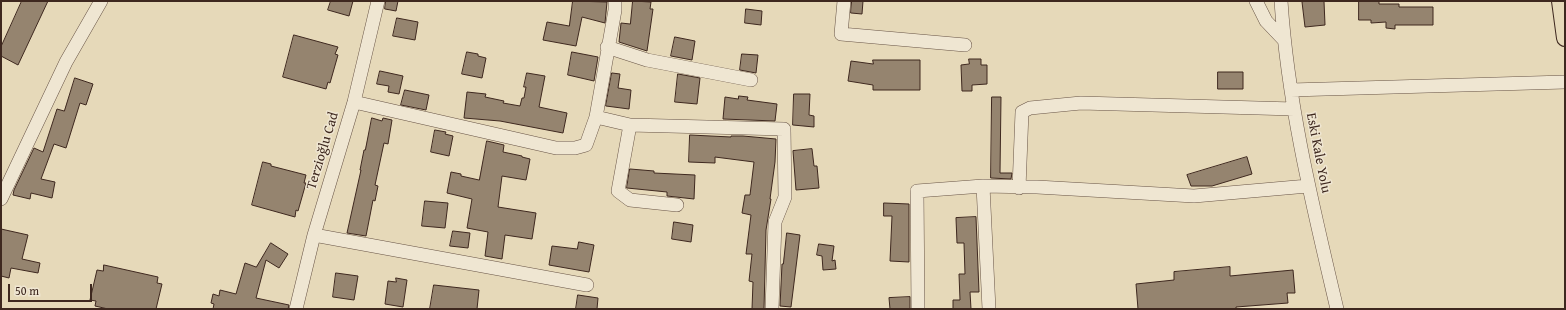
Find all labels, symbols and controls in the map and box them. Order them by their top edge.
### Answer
street label: Terzioğlu Cad [303,110,343,192]
street label: Eski Kale Yolu [1302,111,1334,195]
scale bar [10,276,94,302]
text: 50 m [15,282,39,299]

